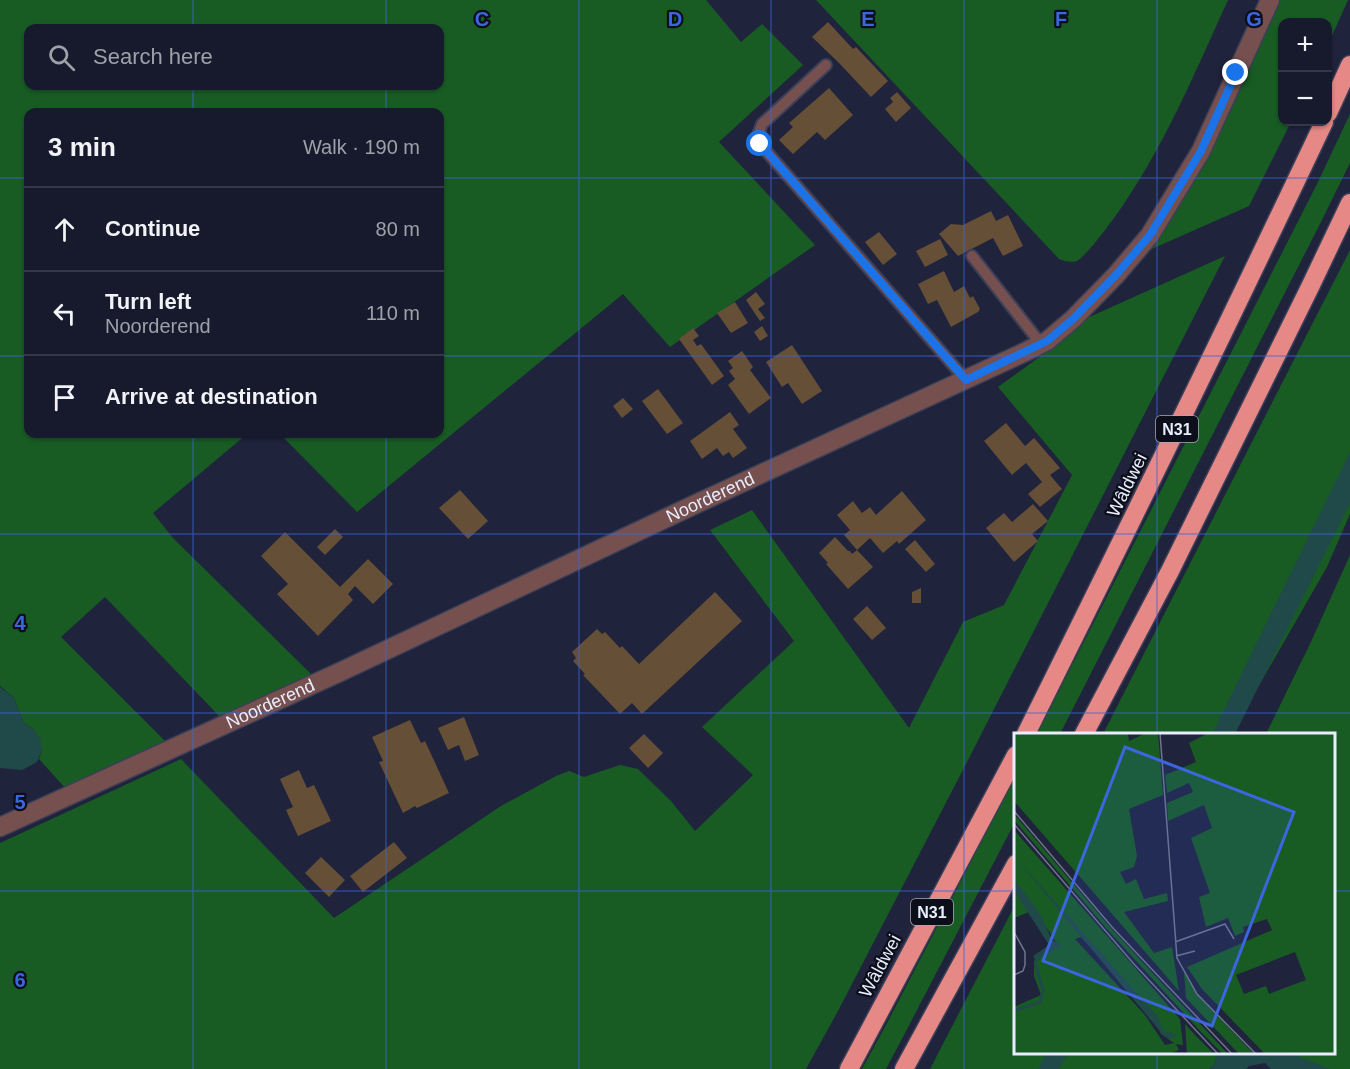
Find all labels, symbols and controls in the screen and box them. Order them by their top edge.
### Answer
text: C [475,8,489,30]
text: D [668,8,682,30]
text: E [861,8,875,30]
text: F [1055,8,1067,30]
text: G [1246,8,1262,30]
map controls [1278,18,1332,126]
button: + [1278,18,1332,72]
search box [24,24,444,90]
icon: search [45,41,78,74]
text: Search here [93,44,213,69]
route end [1222,59,1248,85]
button: − [1278,72,1332,126]
route start [746,130,772,156]
text: 3 min [48,132,116,162]
text: Walk · 190 m [303,136,420,158]
icon: ahead [48,213,81,246]
text: Continue [105,216,200,241]
text: 80 m [376,218,420,240]
text: Turn left [105,289,191,314]
icon: left [48,297,81,330]
text: 110 m [366,302,420,324]
text: Noorderend [105,315,211,337]
icon: arrive [48,381,81,414]
text: Arrive at destination [105,384,318,409]
road number: N31 [1156,416,1198,442]
street label: Wâldwei [1103,450,1151,520]
street label: Noorderend [663,468,758,527]
text: 4 [14,612,26,634]
street label: Noorderend [223,675,318,733]
inset map [1014,733,1335,1054]
text: 5 [14,791,26,813]
road number: N31 [911,899,953,925]
street label: Wâldwei [855,931,905,1001]
text: 6 [14,969,26,991]

